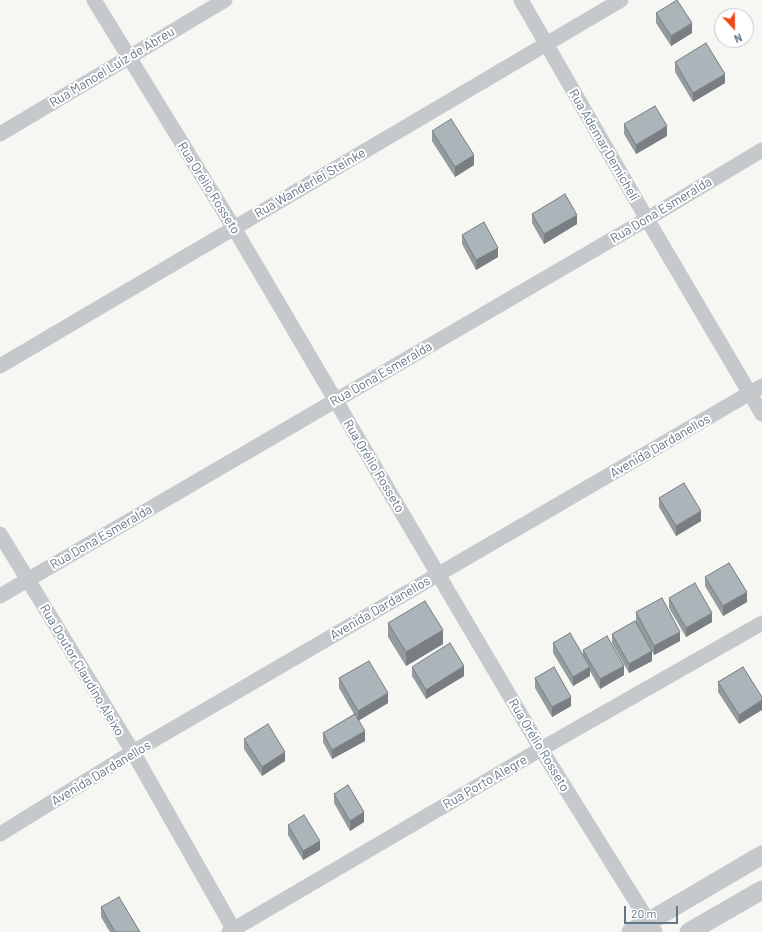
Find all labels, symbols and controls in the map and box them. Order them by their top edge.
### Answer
north arrow [714,8,754,48]
street label: Rua Manoel Luiz de Abreu [47,24,177,110]
text: N [732,31,744,46]
street label: Rua Ademar Demicheli [566,86,642,204]
street label: Rua Orélio Rosseto [174,139,244,237]
street label: Rua Wanderlei Steinke [252,145,368,221]
street label: Rua Dona Esmeralda [608,174,714,246]
street label: Rua Dona Esmeralda [327,338,435,410]
street label: Avenida Dardanellos [607,411,713,481]
street label: Rua Orélio Rosseto [340,417,408,515]
street label: Rua Dona Esmeralda [47,501,155,573]
street label: Avenida Dardanellos [327,573,433,643]
street label: Rua Doutor Claudino Aleixo [36,601,128,739]
street label: Rua Orélio Rosseto [505,696,573,794]
street label: Avenida Dardanellos [48,737,154,809]
street label: Rua Porto Alegre [440,752,530,812]
scale bar [626,898,680,924]
text: 20 m [631,906,657,920]

